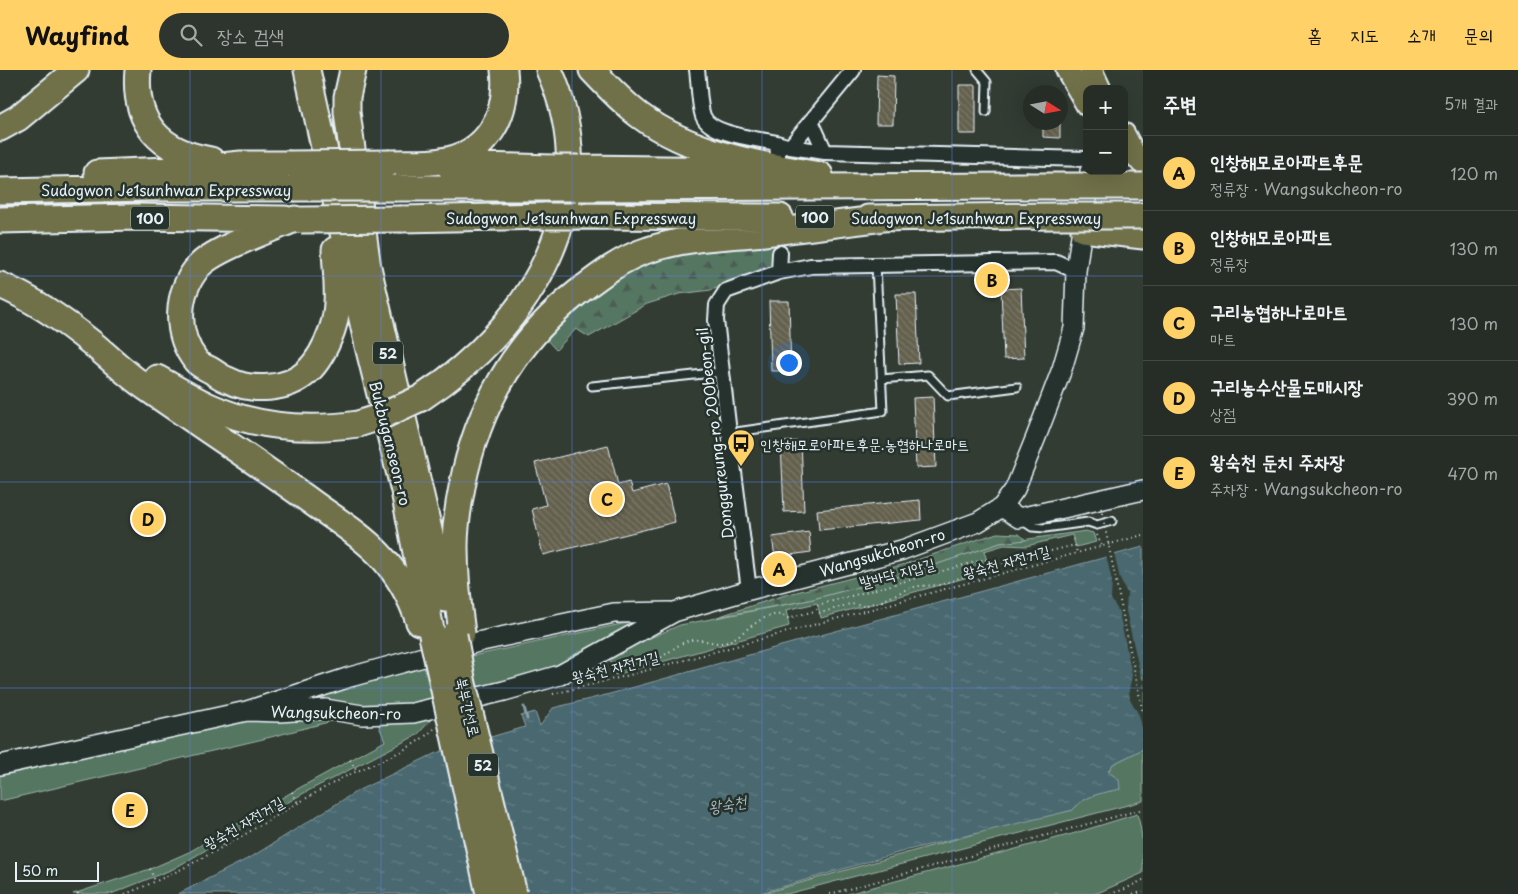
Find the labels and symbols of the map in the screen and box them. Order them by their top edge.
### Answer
north arrow [1023,85,1068,130]
street label: Sudogwon Je1sunhwan Expressway [41,178,291,201]
road number: 100 [131,206,169,230]
street label: Sudogwon Je1sunhwan Expressway [446,206,696,229]
road number: 100 [796,206,834,228]
street label: Sudogwon Je1sunhwan Expressway [851,206,1101,229]
pin: B [976,261,1008,299]
street label: Donggureung-ro 200beon-gil [690,326,738,540]
road number: 52 [373,342,403,364]
your location [776,350,802,376]
street label: Bukbuganseon-ro [364,378,418,508]
bus stop icon: 인창해모로아파트후문.농협하나로마트 [726,428,756,467]
place label: 인창해모로아파트후문.농협하나로마트 [760,432,969,455]
pin: C [591,480,623,518]
pin: D [132,500,164,538]
street label: Wangsukcheon-ro [816,522,948,582]
street label: 왕숙천 자전거길 [960,538,1052,584]
pin: A [763,550,795,588]
street label: 발바닥 지압길 [857,551,937,593]
street label: 왕숙천 자전거길 [569,644,661,688]
street label: 북부간선로 [451,675,487,739]
street label: Wangsukcheon-ro [271,699,401,725]
road number: 52 [468,754,498,776]
water label: 왕숙천 [706,787,750,818]
street label: 왕숙천 자전거길 [199,790,287,854]
pin: E [114,791,146,829]
scale bar [15,859,99,882]

